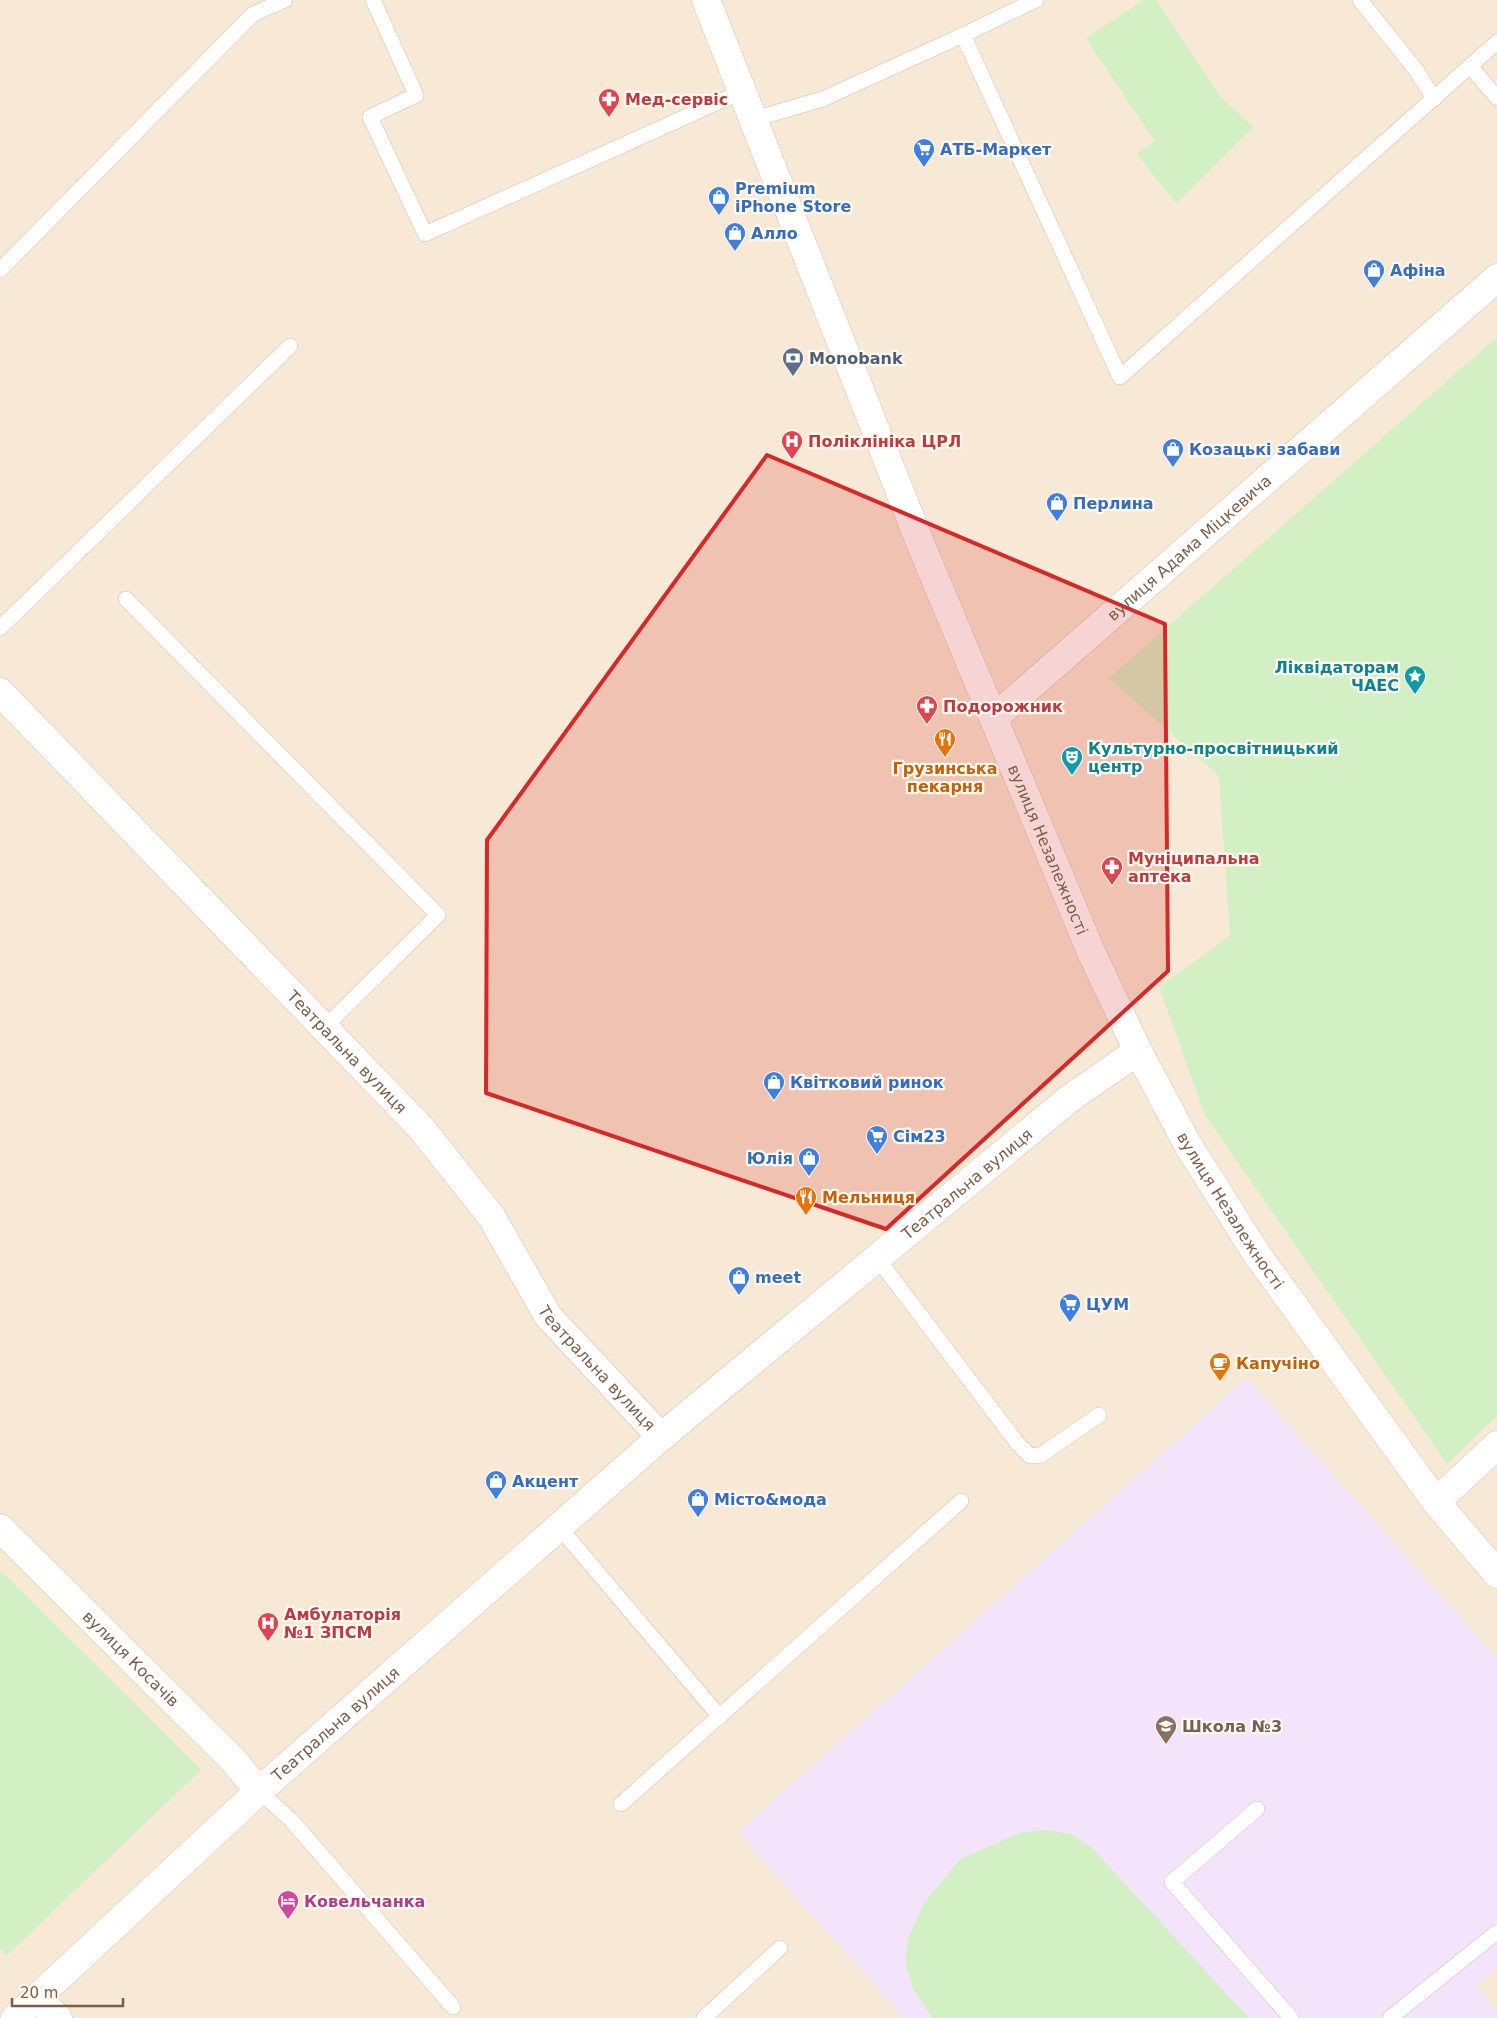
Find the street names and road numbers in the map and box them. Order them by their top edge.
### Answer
street label: вулиця Адама Міцкевича [1103,471,1275,624]
street label: вулиця Незалежності [1004,762,1092,938]
street label: Театральна вулиця [283,985,411,1117]
street label: Театральна вулиця [897,1124,1036,1244]
street label: вулиця Незалежності [1173,1129,1288,1292]
street label: Театральна вулиця [534,1301,660,1435]
street label: вулиця Косачів [79,1607,183,1711]
street label: Театральна вулиця [267,1662,403,1786]

